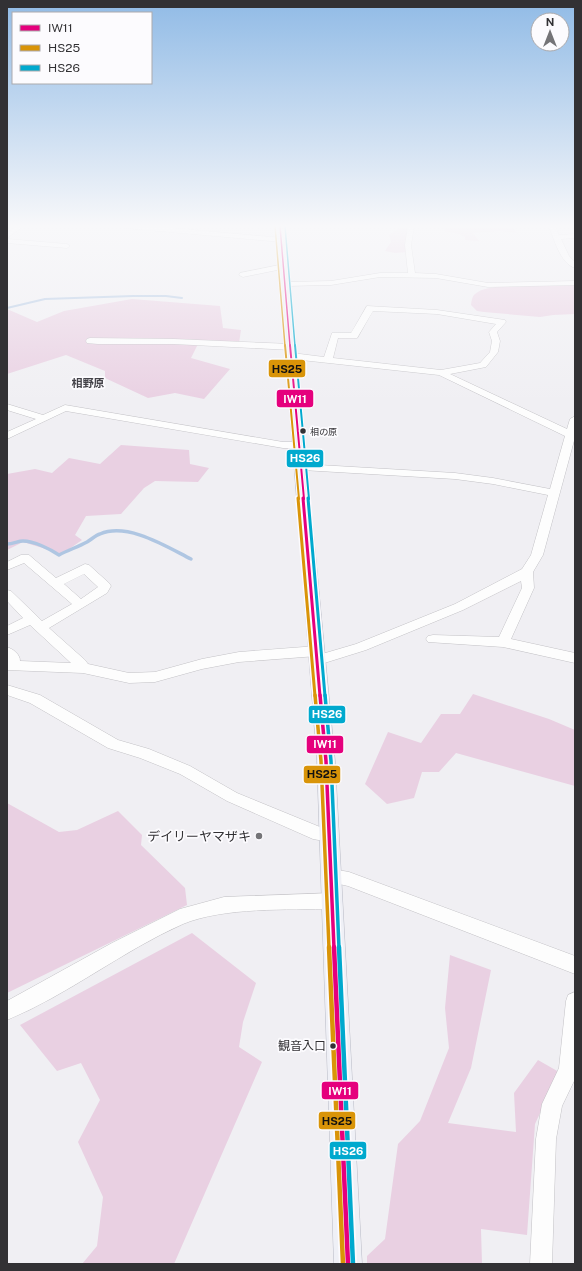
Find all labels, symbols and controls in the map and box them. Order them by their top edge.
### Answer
legend [12,12,152,84]
north arrow [530,12,570,52]
text: N [546,16,554,28]
text: IW11 [48,21,73,35]
text: HS25 [48,41,80,55]
text: HS26 [48,61,80,75]
line badge: HS25 [268,359,306,378]
text: HS25 [272,363,302,375]
district label: 相野原 [72,377,105,389]
line badge: IW11 [276,389,314,408]
text: IW11 [283,393,307,405]
marker: 相の原 [298,426,308,436]
place label: 相の原 [310,426,337,437]
line badge: HS26 [286,449,324,468]
text: HS26 [290,452,320,464]
line badge: HS26 [308,705,346,724]
text: HS26 [312,708,342,720]
line badge: IW11 [306,735,344,754]
text: IW11 [313,738,337,750]
line badge: HS25 [303,765,341,784]
text: HS25 [307,768,337,780]
place label: デイリーヤマザキ [147,829,251,844]
marker: デイリーヤマザキ [254,831,264,841]
place label: 観音入口 [278,1039,326,1053]
marker: 観音入口 [328,1041,338,1051]
line badge: IW11 [321,1081,359,1100]
text: IW11 [328,1085,352,1097]
line badge: HS25 [318,1111,356,1130]
text: HS25 [322,1115,352,1127]
line badge: HS26 [329,1141,367,1160]
text: HS26 [333,1145,363,1157]

